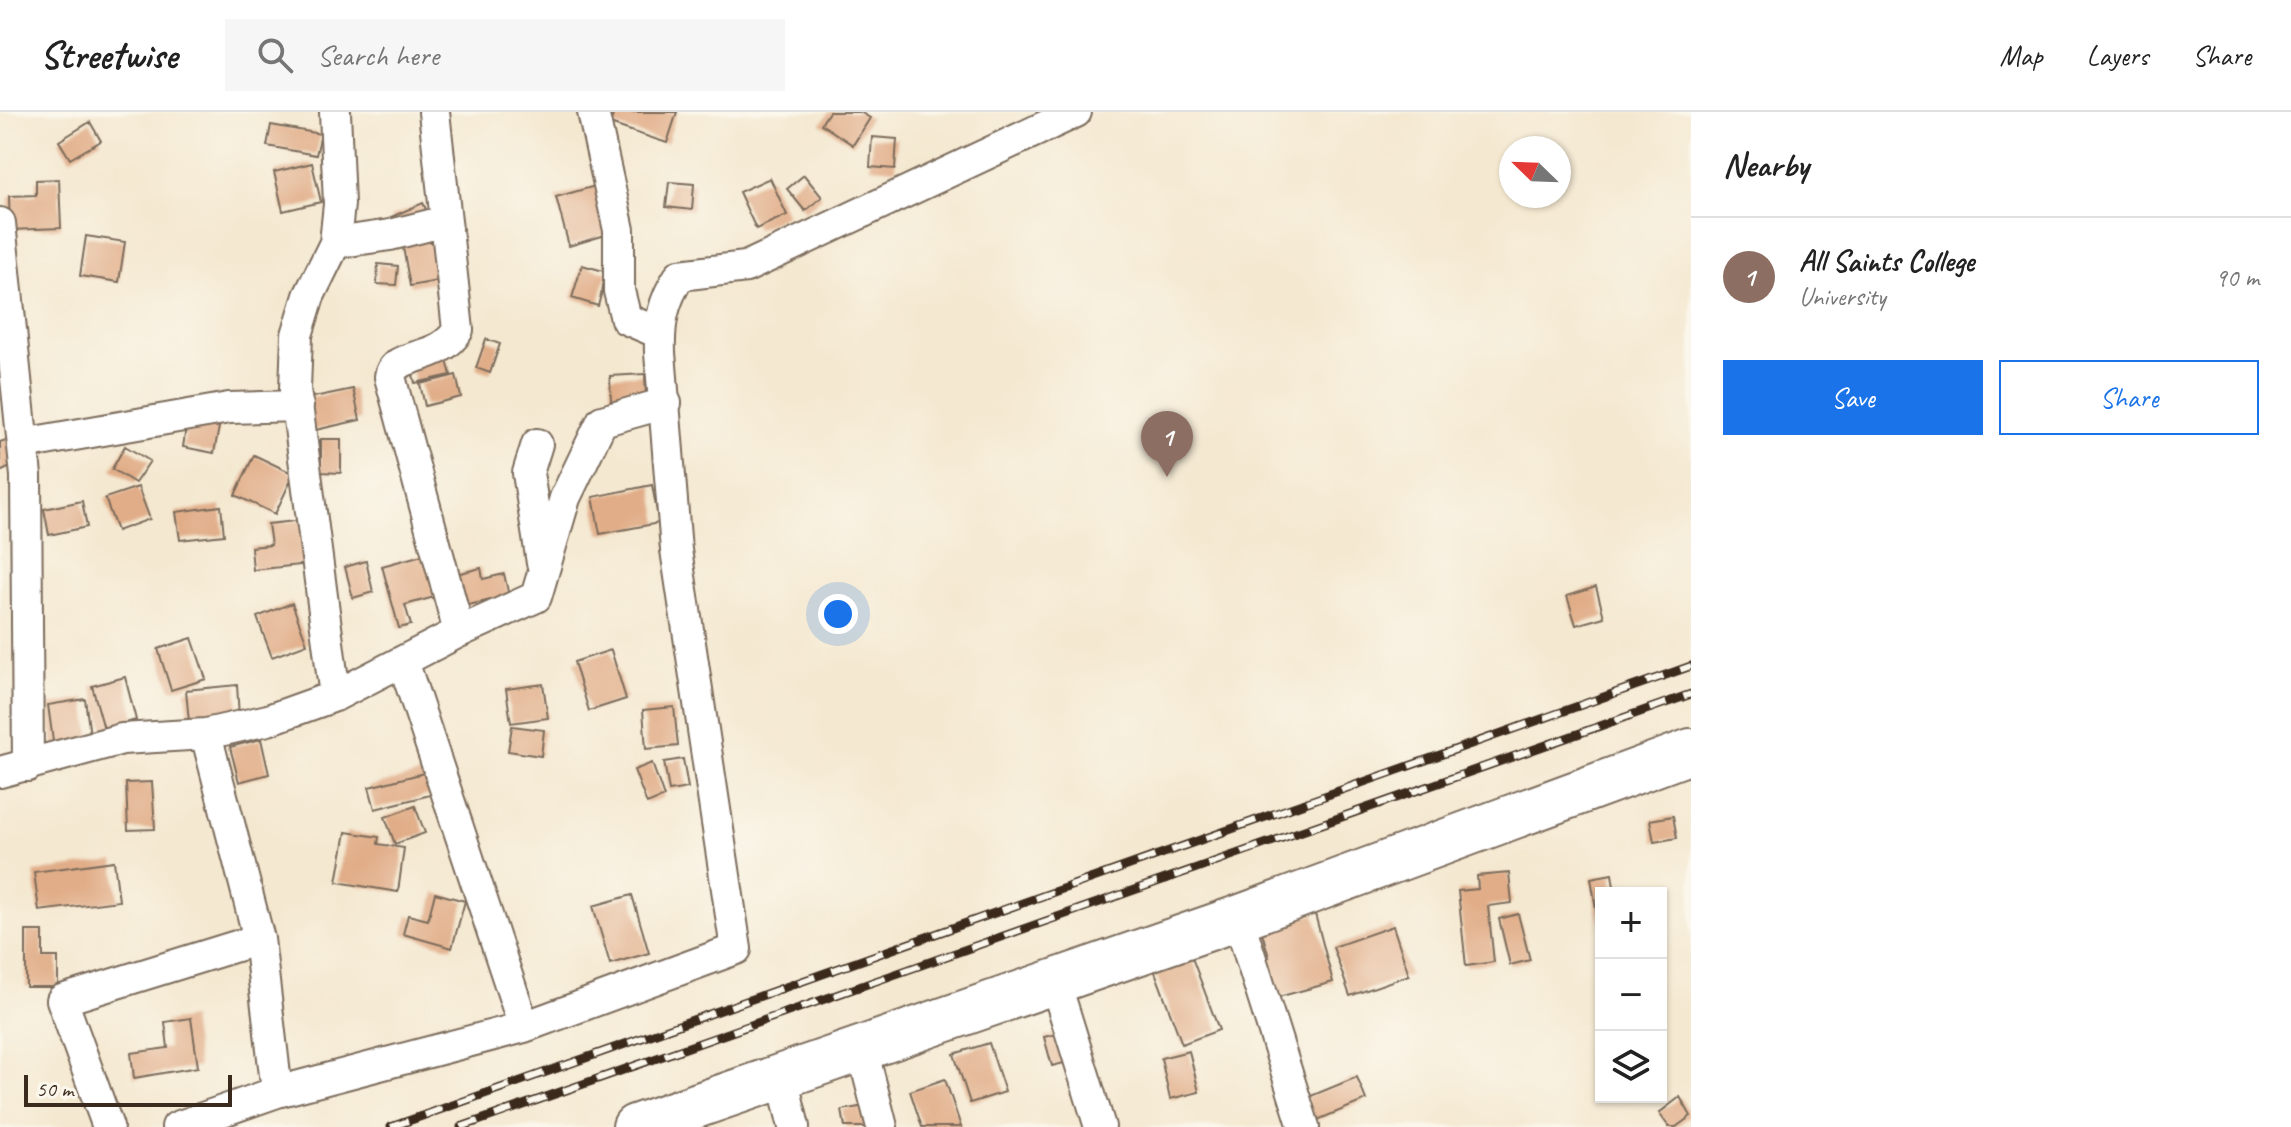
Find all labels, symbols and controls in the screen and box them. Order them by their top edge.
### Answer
search box [225,19,785,91]
text: Streetwise [40,32,177,79]
icon: search [253,33,297,77]
text: Search here [317,36,439,74]
text: Map [2000,38,2043,73]
text: Layers [2087,38,2148,73]
text: Share [2192,38,2251,73]
north arrow [1499,136,1571,208]
text: Nearby [1723,143,1809,186]
text: All Saints College [1799,242,1974,280]
text: 1 [1743,261,1755,294]
text: 90 m [2215,261,2259,294]
text: University [1799,280,1886,313]
button: Save [1723,360,1983,435]
button: Share [1999,360,2259,435]
pin: 1 [1141,411,1193,477]
your location [818,594,858,634]
map controls [1595,887,1667,1103]
button: + [1595,887,1667,959]
button: − [1595,959,1667,1031]
button: layers [1595,1031,1667,1103]
scale bar [24,1071,232,1107]
text: 50 m [36,1075,73,1103]

